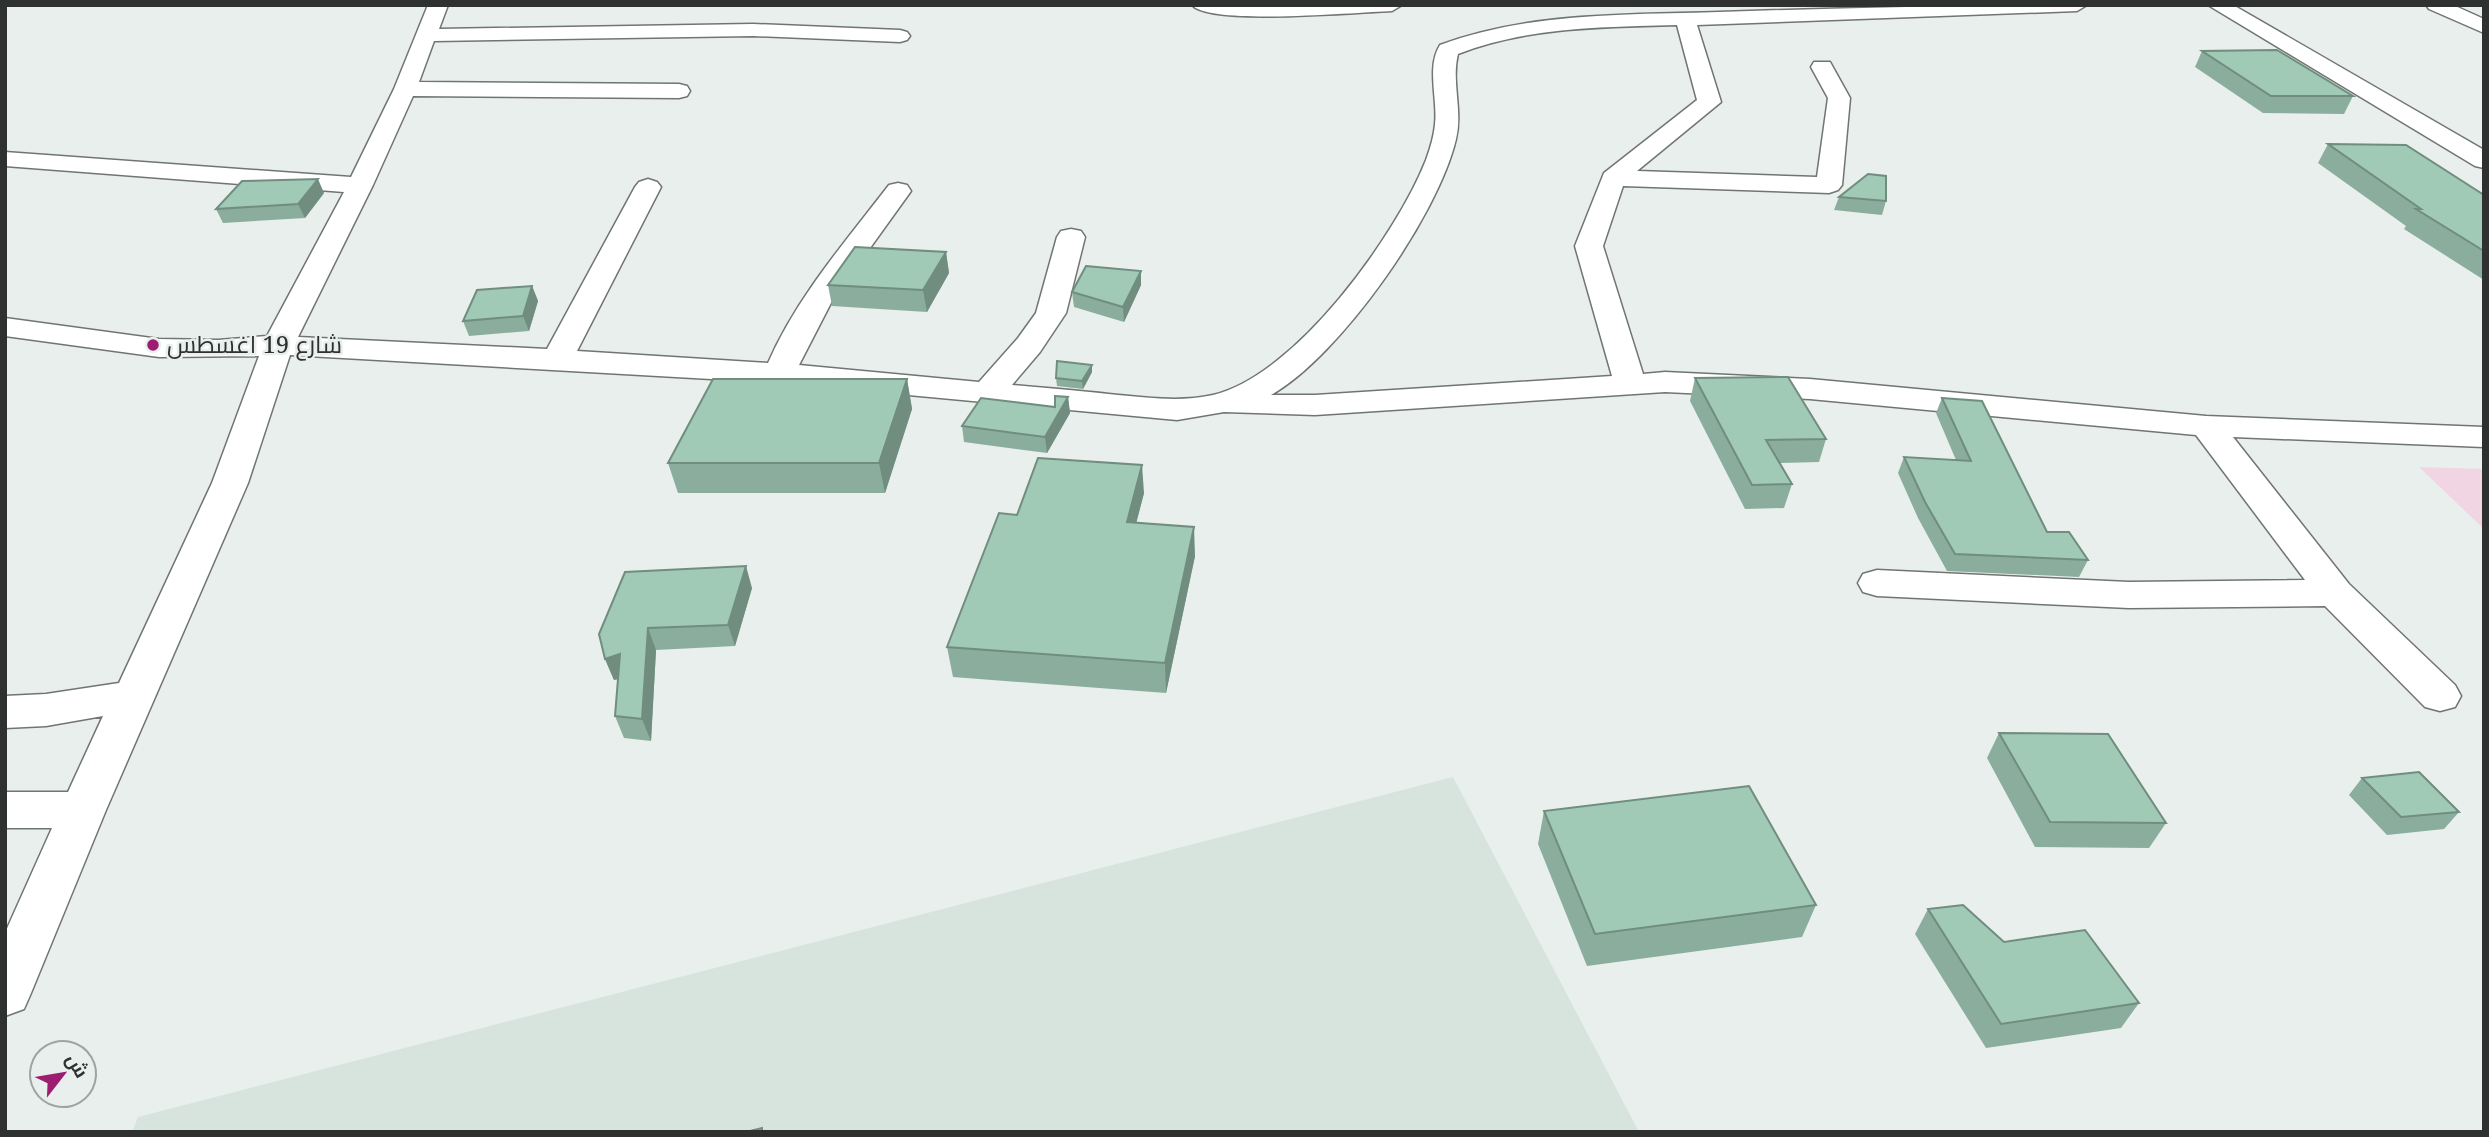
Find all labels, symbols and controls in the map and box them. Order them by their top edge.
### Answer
place label: شارع 19 اغسطس [167,327,342,361]
marker: شارع 19 اغسطس [145,337,161,353]
north arrow [28,1039,98,1109]
text: ش [60,1048,95,1082]

